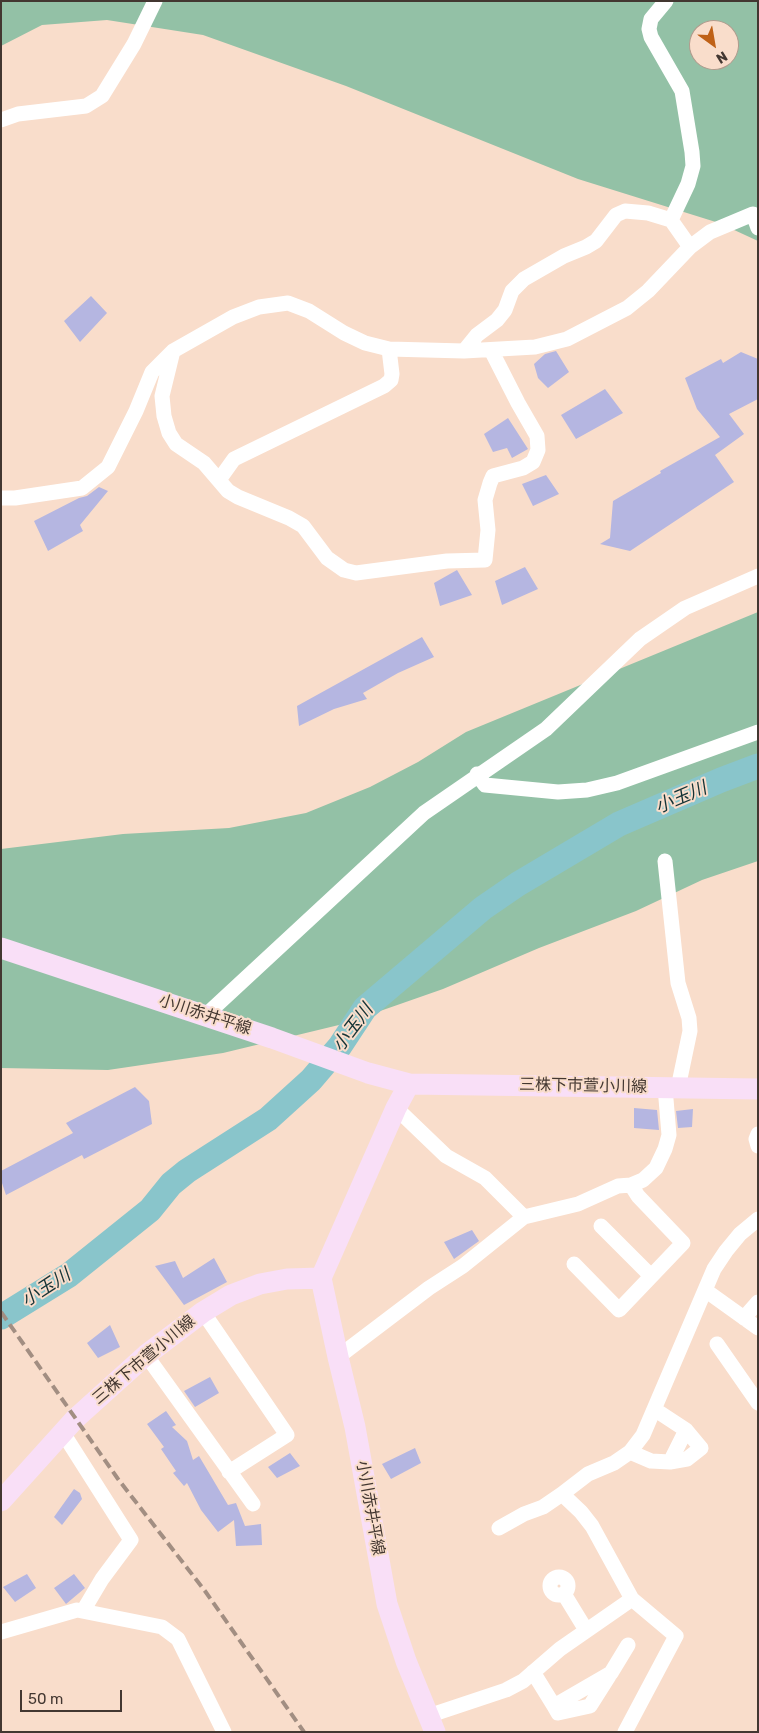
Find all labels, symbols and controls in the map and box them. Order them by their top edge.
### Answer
north arrow [689,20,739,70]
text: N [713,47,730,67]
water label: 小玉川 [652,778,710,818]
street label: 小川赤井平線 [156,991,254,1039]
water label: 小玉川 [328,1000,378,1056]
street label: 三株下市萱小川線 [519,1075,647,1097]
water label: 小玉川 [17,1264,75,1312]
street label: 三株下市萱小川線 [89,1312,199,1408]
street label: 小川赤井平線 [352,1459,388,1557]
scale bar [22,1680,125,1712]
text: 50 m [28,1690,63,1708]

